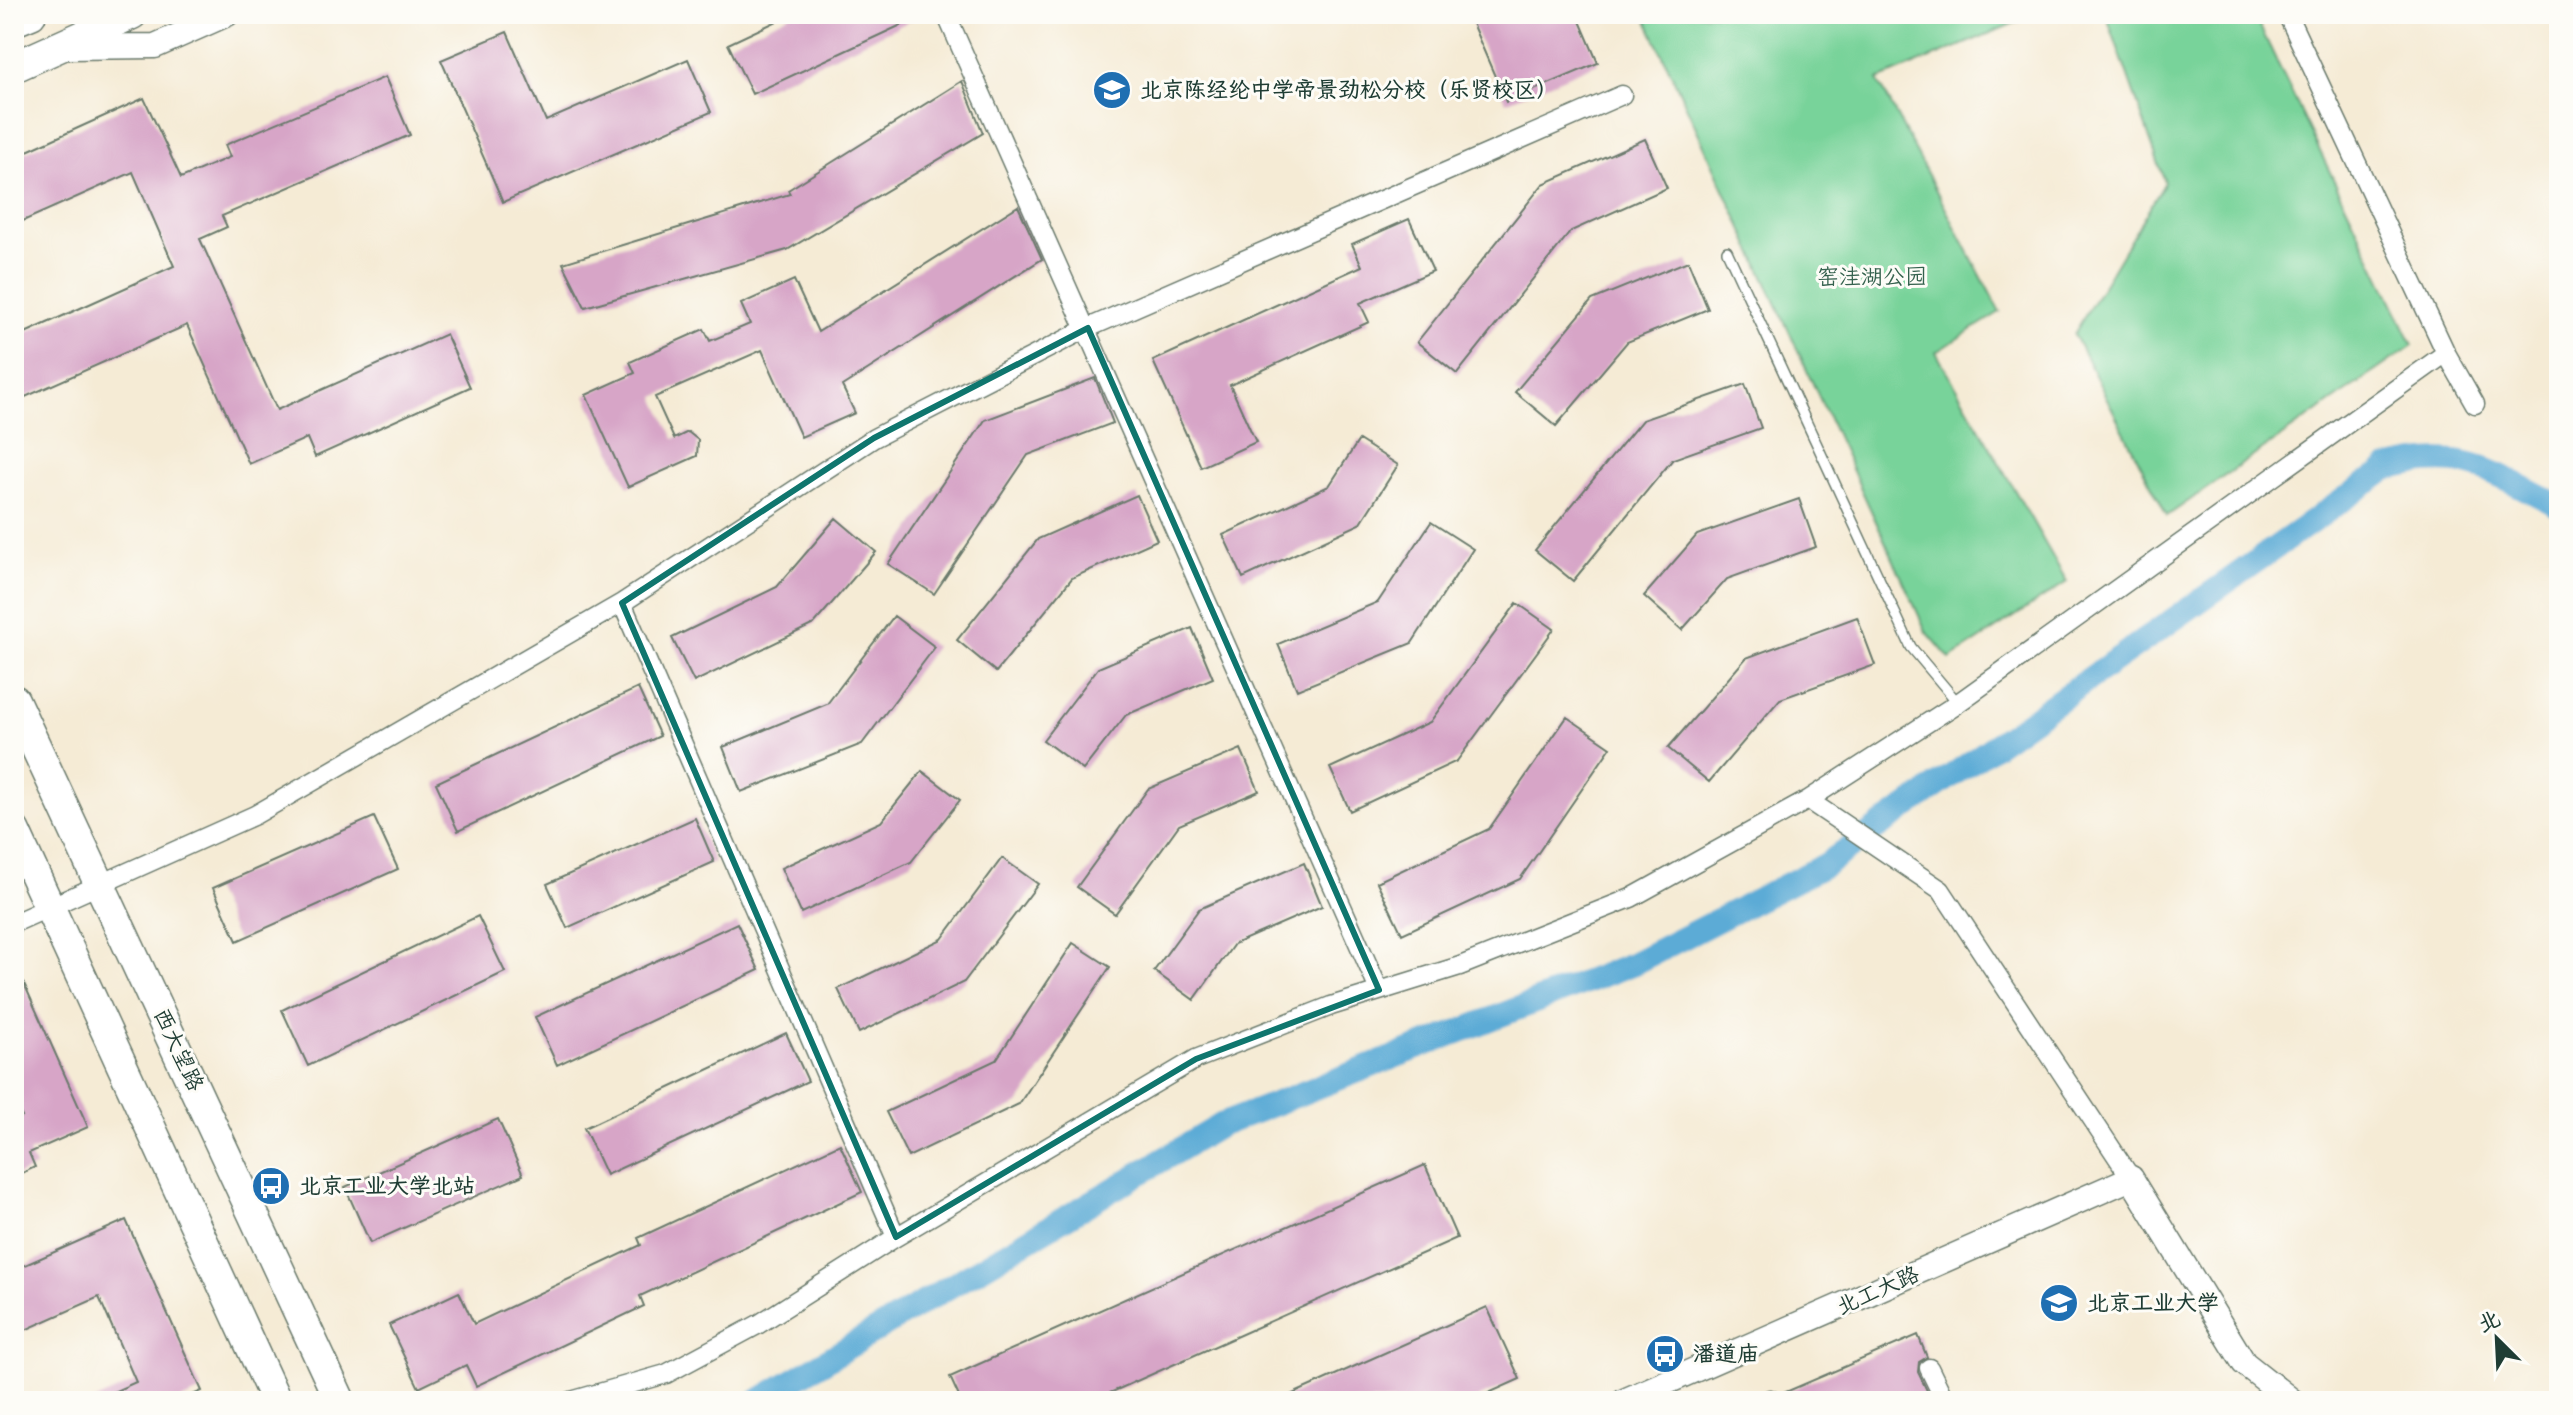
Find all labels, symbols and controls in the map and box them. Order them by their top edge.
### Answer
school or university icon: 北京陈经纶中学帝景劲松分校（乐贤校区） [1091,69,1133,111]
place label: 北京陈经纶中学帝景劲松分校（乐贤校区） [1140,77,1558,104]
park label: 窑洼湖公园 [1817,264,1927,291]
street label: 西大望路 [147,1004,209,1096]
bus stop icon: 北京工业大学北站 [250,1165,292,1207]
place label: 北京工业大学北站 [299,1173,475,1200]
street label: 北工大路 [1832,1261,1924,1321]
school or university icon: 北京工业大学 [2038,1282,2080,1324]
place label: 北京工业大学 [2087,1290,2219,1317]
north arrow [2457,1299,2537,1379]
text: 北 [2474,1305,2505,1339]
bus stop icon: 潘道庙 [1644,1333,1686,1375]
place label: 潘道庙 [1693,1341,1759,1368]

